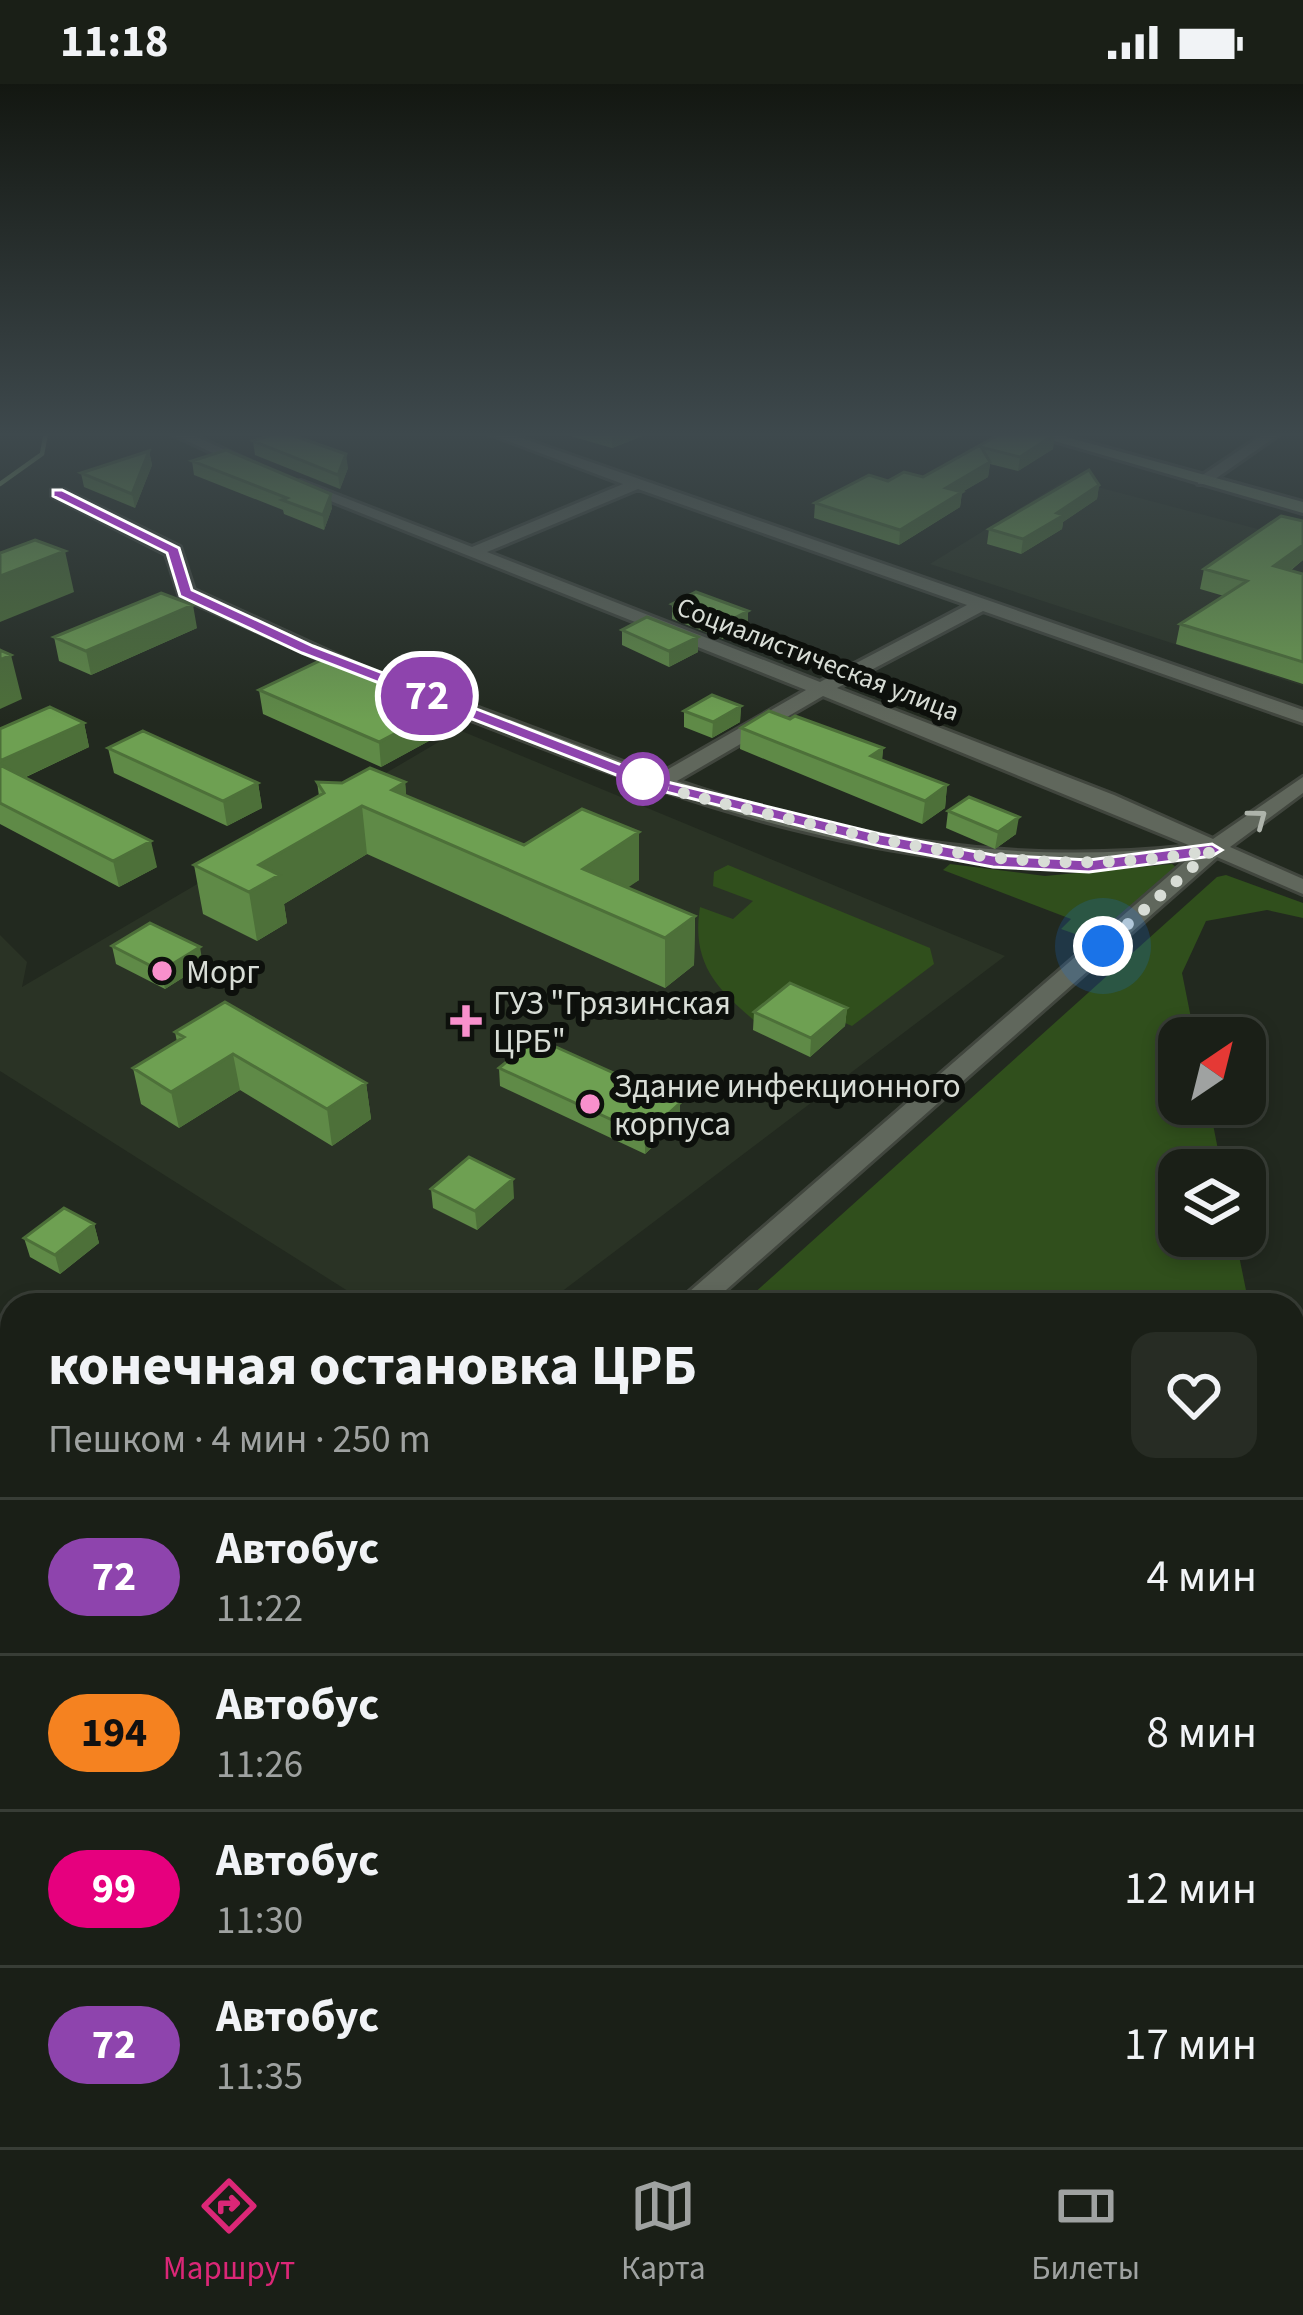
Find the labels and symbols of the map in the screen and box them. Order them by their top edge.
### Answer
street label: Социалистическая улица [671,588,965,731]
line badge: 72 [373,657,481,735]
unlabelled marker [618,754,668,804]
one-way arrow [1245,810,1267,832]
your location [1073,916,1133,976]
place label: Морг [186,949,260,996]
marker: Морг [149,958,175,984]
place label: ГУЗ "Грязинская ЦРБ" [493,980,731,1065]
marker: ГУЗ "Грязинская ЦРБ" [450,1005,482,1037]
north arrow [1158,1017,1266,1125]
place label: Здание инфекционного корпуса [614,1063,961,1148]
marker: Здание инфекционного корпуса [577,1091,603,1117]

